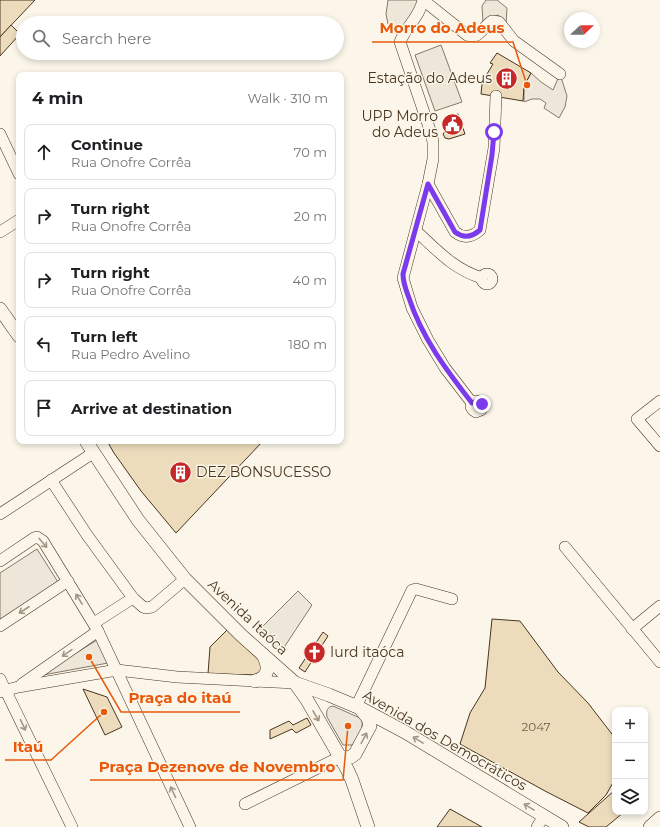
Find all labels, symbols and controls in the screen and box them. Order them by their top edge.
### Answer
north arrow [564,12,600,48]
callout: Morro do Adeus [372,15,513,42]
search box [16,16,344,60]
text: Morro do Adeus [380,18,505,37]
icon: search [30,27,52,49]
text: Search here [62,29,151,48]
building icon: Estação do Adeus [494,65,520,91]
place label: Estação do Adeus [368,69,492,87]
text: 4 min [32,88,83,108]
text: Walk · 310 m [247,90,328,106]
place label: UPP Morro do Adeus [361,107,438,141]
public building icon: UPP Morro do Adeus [440,111,466,137]
route start [485,123,503,141]
text: Continue [71,135,143,154]
icon: ahead [33,141,55,163]
text: 70 m [294,144,327,160]
text: Rua Onofre Corrêa [71,154,191,170]
text: Turn right [71,199,150,218]
icon: right [33,205,55,227]
text: 20 m [294,208,327,224]
text: Rua Onofre Corrêa [71,218,191,234]
text: Turn right [71,263,150,282]
icon: right [33,269,55,291]
text: 40 m [293,272,327,288]
text: Rua Onofre Corrêa [71,282,191,298]
text: Turn left [71,327,138,346]
icon: left [33,333,55,355]
text: 180 m [288,336,327,352]
text: Rua Pedro Avelino [71,346,190,362]
route end [473,395,491,413]
icon: arrive [33,397,55,419]
text: Arrive at destination [71,399,232,418]
building icon: DEZ BONSUCESSO [167,459,193,485]
place label: DEZ BONSUCESSO [196,463,332,481]
one-way arrow [38,538,47,548]
street label: Avenida Itaóca [204,575,292,659]
one-way arrow [74,593,82,605]
one-way arrow [18,606,29,614]
church icon: Iurd itaóca [301,639,327,665]
place label: Iurd itaóca [330,643,404,661]
one-way arrow [61,649,72,657]
callout: Praça do itaú [121,685,240,712]
street label: Avenida dos Democráticos [360,686,530,795]
text: Praça do itaú [128,688,232,707]
map controls [612,707,648,815]
button: + [612,707,648,743]
one-way arrow [313,710,321,722]
one-way arrow [20,719,27,731]
house number: 2047 [521,719,551,734]
one-way arrow [361,732,368,744]
callout: Itaú [5,733,51,760]
one-way arrow [412,735,424,743]
text: Itaú [13,737,43,756]
button: − [612,743,648,779]
callout: Praça Dezenove de Novembro [90,753,343,780]
text: Praça Dezenove de Novembro [99,757,335,776]
button: layers [612,779,648,815]
one-way arrow [169,786,177,798]
one-way arrow [524,803,535,811]

